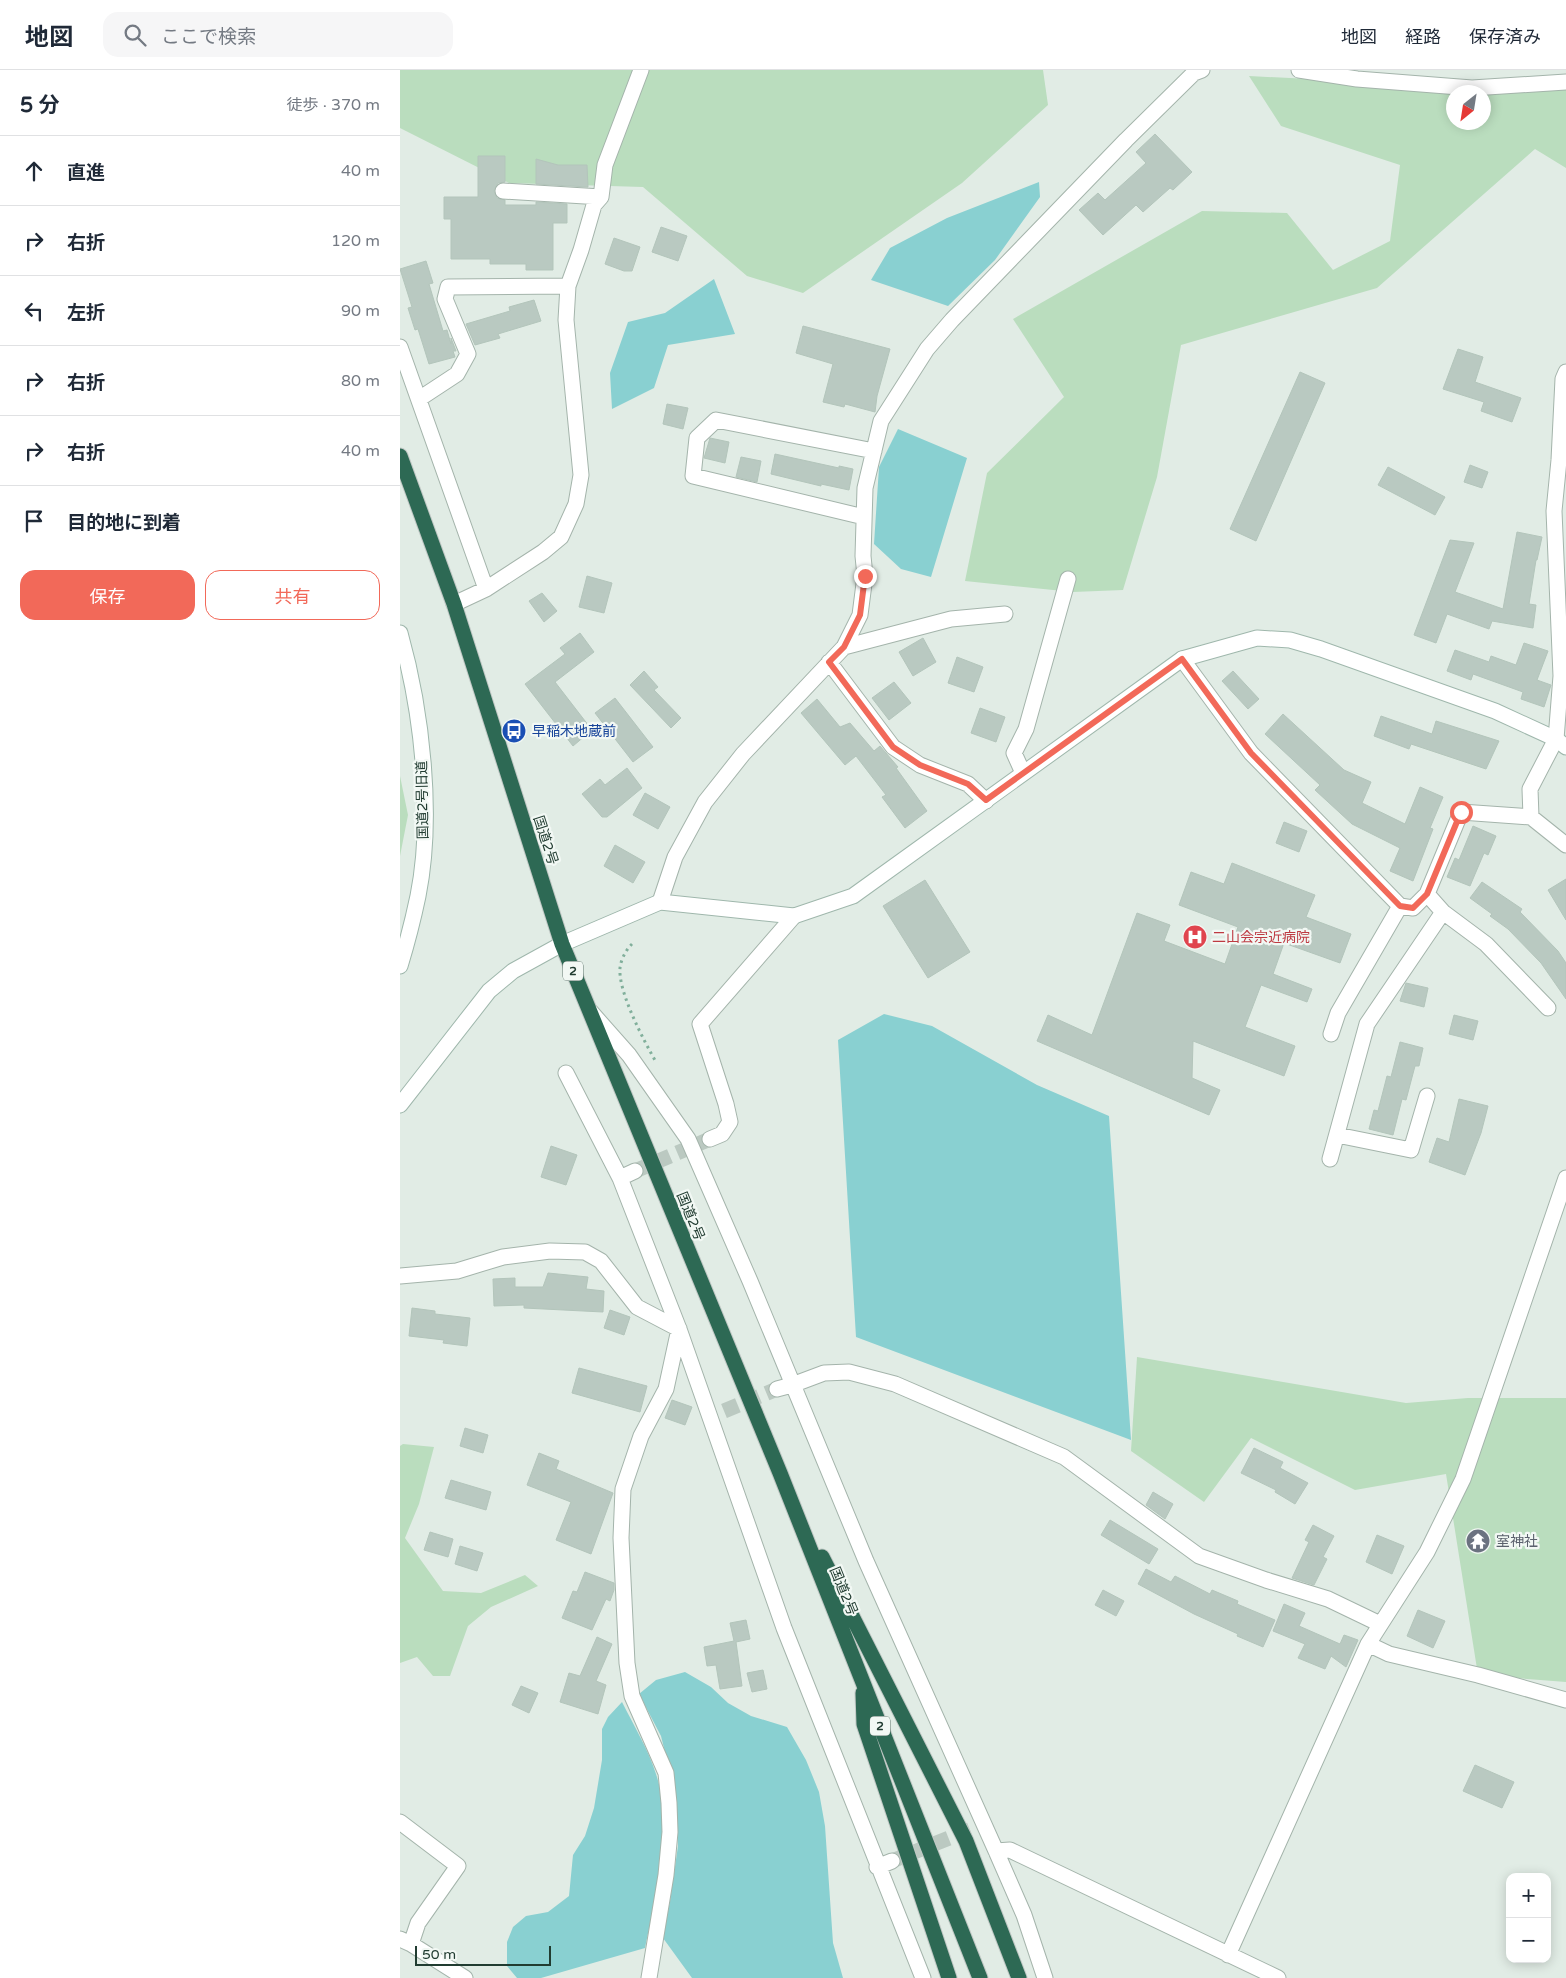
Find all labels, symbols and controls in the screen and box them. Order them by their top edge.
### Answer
search box [103,12,453,57]
icon: search [121,21,149,49]
text: 地図 [25,23,73,52]
text: ここで検索 [161,26,256,48]
text: 地図 [1341,26,1377,48]
text: 経路 [1405,26,1441,48]
text: 保存済み [1469,26,1541,48]
north arrow [1446,85,1491,130]
text: 5 分 [20,93,60,118]
text: 徒歩 · 370 m [287,95,380,115]
icon: ahead [20,157,48,185]
text: 40 m [341,161,380,181]
text: 直進 [67,162,105,184]
icon: right [20,227,48,255]
text: 120 m [331,231,380,251]
text: 右折 [67,232,105,254]
icon: left [20,297,48,325]
text: 90 m [341,301,380,321]
text: 左折 [67,302,105,324]
icon: right [20,367,48,395]
text: 80 m [341,371,380,391]
text: 右折 [67,372,105,394]
icon: right [20,437,48,465]
text: 40 m [341,441,380,461]
text: 右折 [67,442,105,464]
icon: arrive [20,507,48,535]
text: 目的地に到着 [67,512,181,534]
route end [854,565,877,588]
button: 保存 [20,570,195,620]
button: 共有 [205,570,380,620]
bus stop icon: 早稲木地蔵前 [501,718,527,744]
place label: 早稲木地蔵前 [532,723,616,740]
street label: 国道2号旧道 [413,760,432,840]
route start [1450,801,1473,824]
street label: 国道2号 [530,813,561,867]
hospital icon: 二山会宗近病院 [1182,924,1208,950]
place label: 二山会宗近病院 [1212,929,1310,946]
road number: 2 [563,961,583,980]
street label: 国道2号 [673,1189,708,1243]
temple icon: 室神社 [1465,1528,1491,1554]
place label: 室神社 [1496,1533,1538,1550]
street label: 国道2号 [826,1564,861,1618]
road number: 2 [870,1716,890,1735]
map controls [1506,1873,1551,1963]
button: + [1506,1873,1551,1918]
button: − [1506,1918,1551,1963]
scale bar [415,1943,551,1966]
text: 50 m [422,1946,456,1963]

